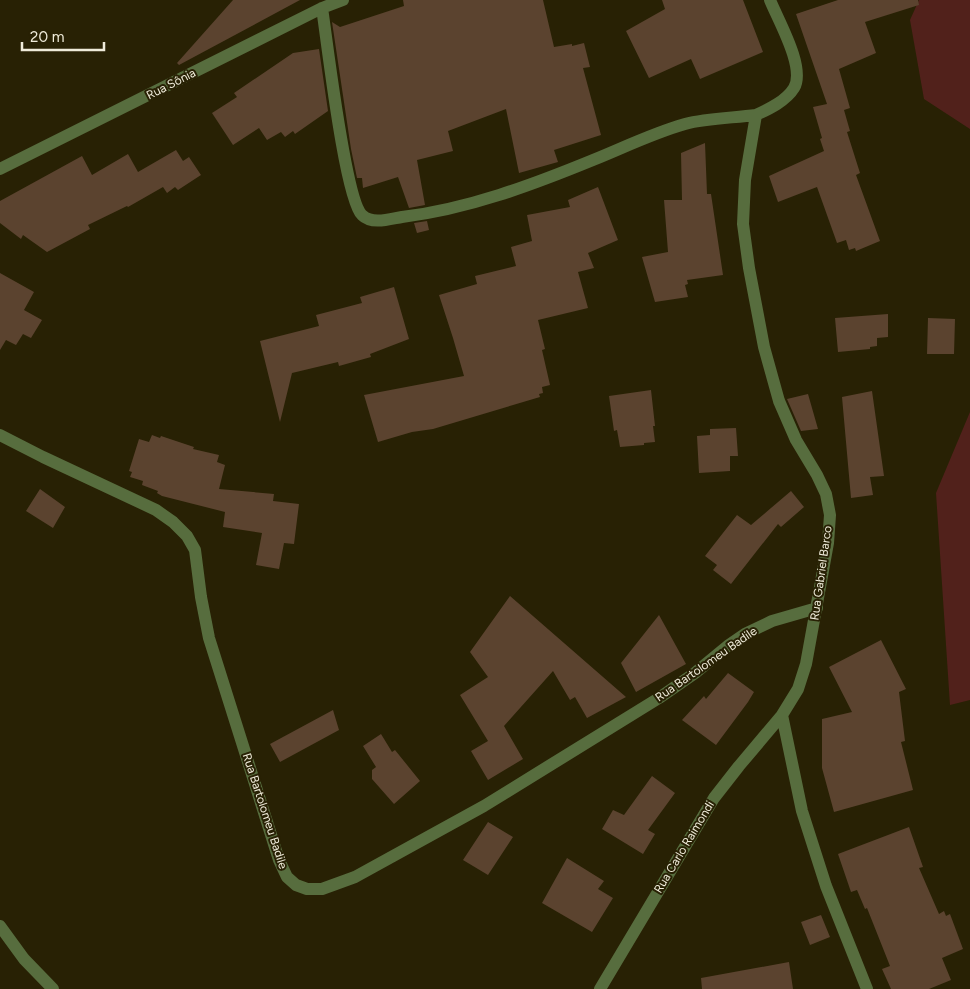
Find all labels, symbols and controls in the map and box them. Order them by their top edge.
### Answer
scale bar [22,20,105,52]
text: 20 m [30,28,64,46]
street label: Rua Sônia [144,66,198,102]
street label: Rua Gabriel Barco [807,525,835,621]
street label: Rua Bartolomeu Badile [653,623,760,704]
street label: Rua Bartolomeu Badile [240,751,290,871]
street label: Rua Carlo Raimondi [651,798,717,896]

